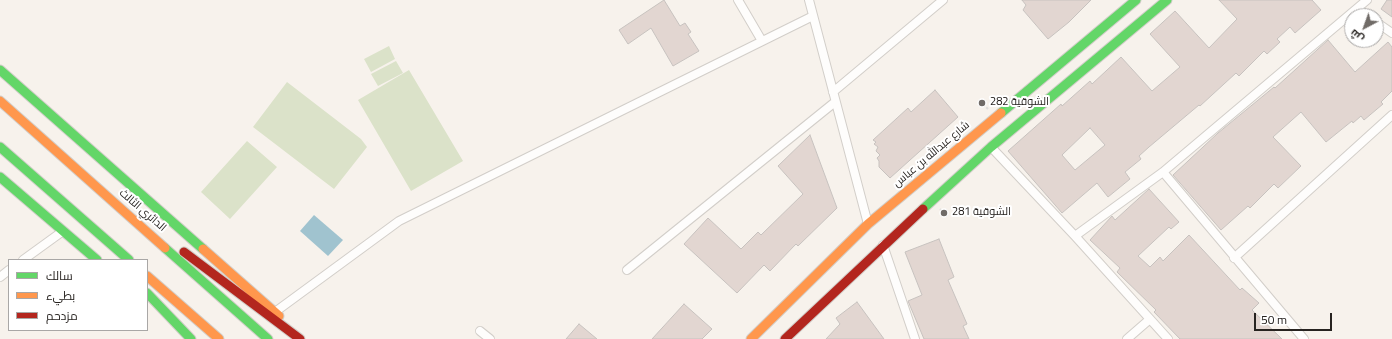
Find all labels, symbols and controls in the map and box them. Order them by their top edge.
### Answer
north arrow [1344,8,1384,48]
text: ش [1345,24,1369,48]
place label: الشوقية 282 [990,96,1049,110]
marker: الشوقية 282 [977,98,987,108]
street label: شارع عبدالله بن عباس [891,119,973,191]
street label: الدائري الثالث [116,187,168,235]
place label: الشوقية 281 [952,206,1011,220]
marker: الشوقية 281 [939,208,949,218]
legend [8,259,148,331]
text: سالك [46,264,73,287]
text: بطيء [46,284,75,307]
text: مزدحم [46,304,78,327]
scale bar [1256,305,1334,331]
text: 50 m [1261,308,1287,331]

